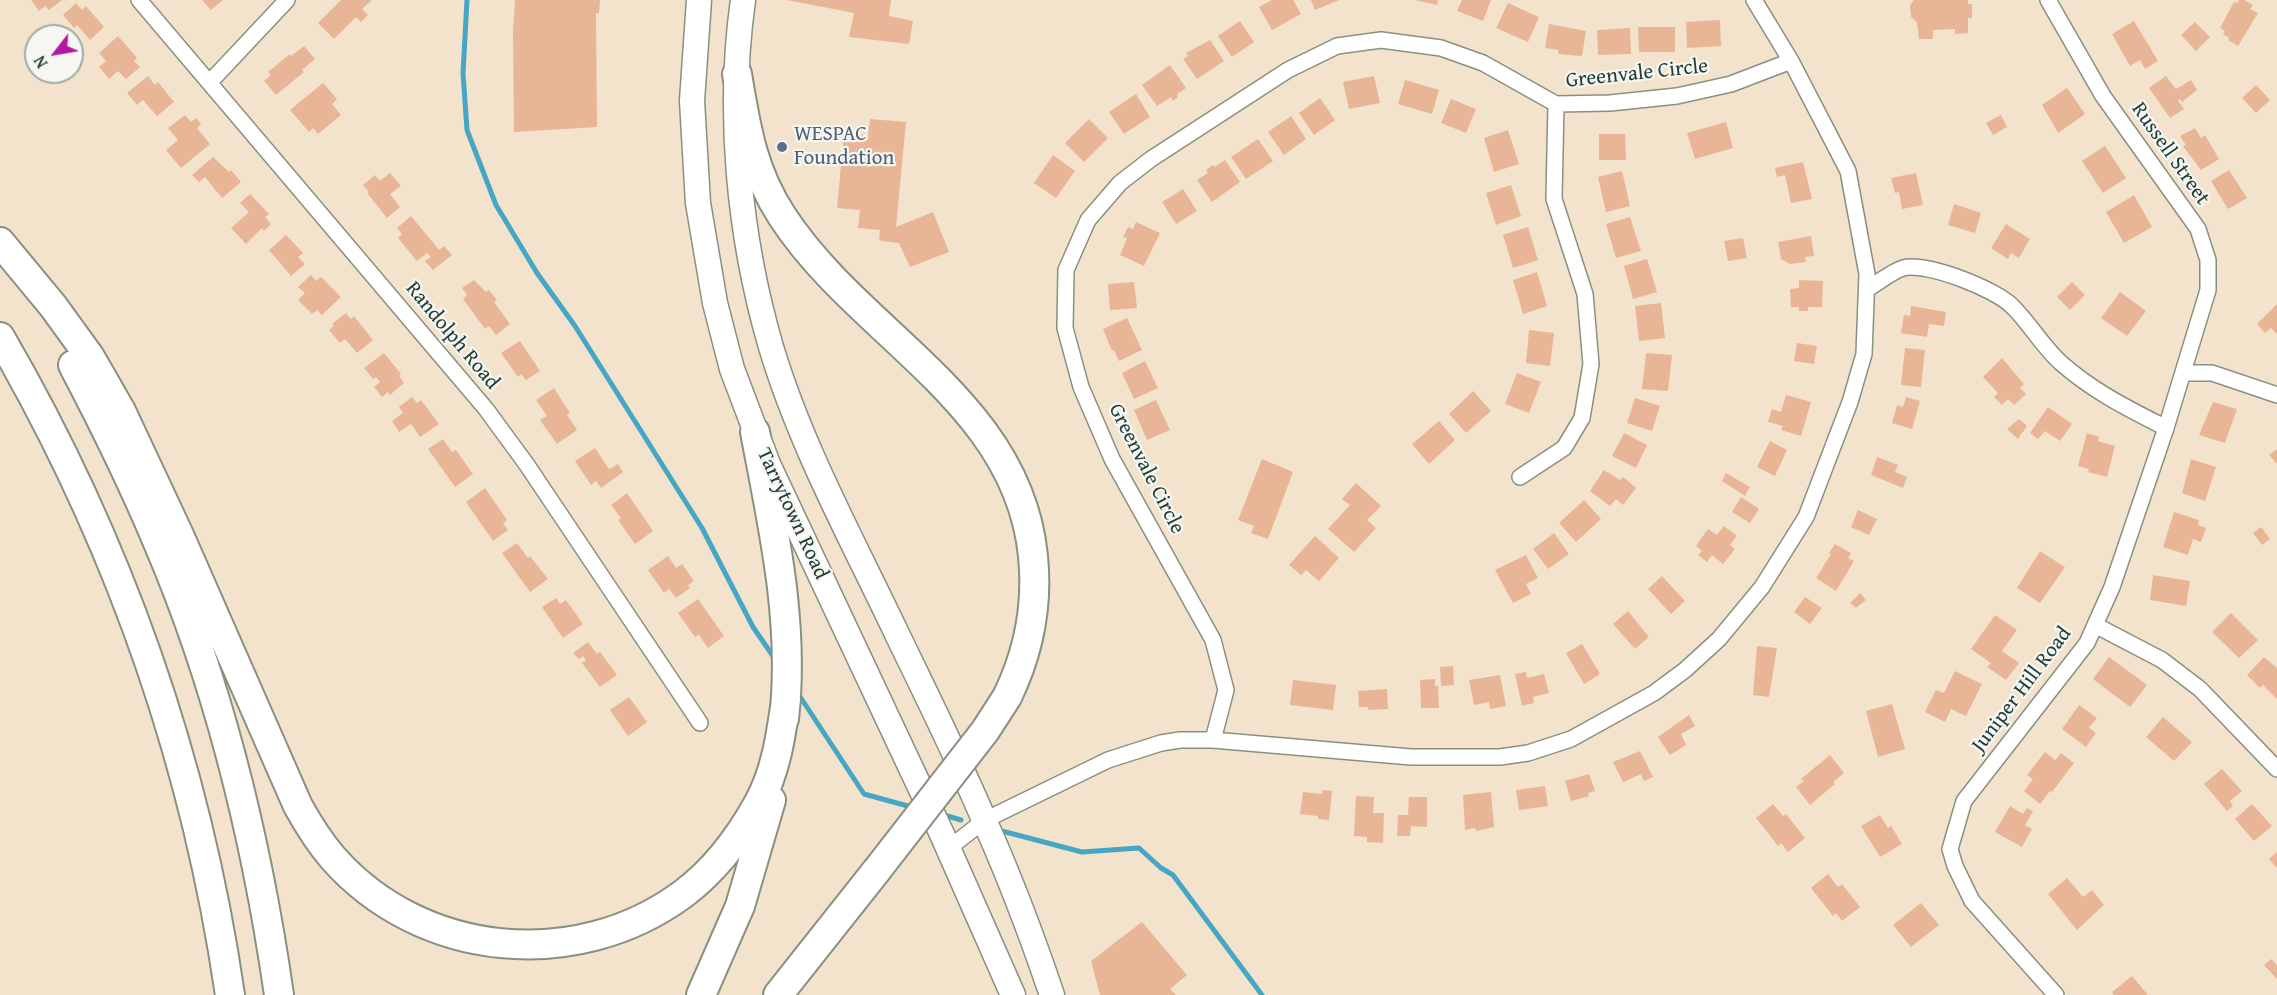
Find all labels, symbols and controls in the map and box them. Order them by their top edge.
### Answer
north arrow [24,24,84,84]
text: N [27,51,53,73]
street label: Greenvale Circle [1565,54,1709,94]
street label: Russell Street [2125,98,2215,210]
place label: WESPAC Foundation [794,122,894,172]
marker: WESPAC Foundation [775,140,789,154]
street label: Randolph Road [400,277,504,395]
street label: Greenvale Circle [1102,400,1190,538]
street label: Tarrytown Road [751,444,833,584]
street label: Juniper Hill Road [1967,622,2077,758]

